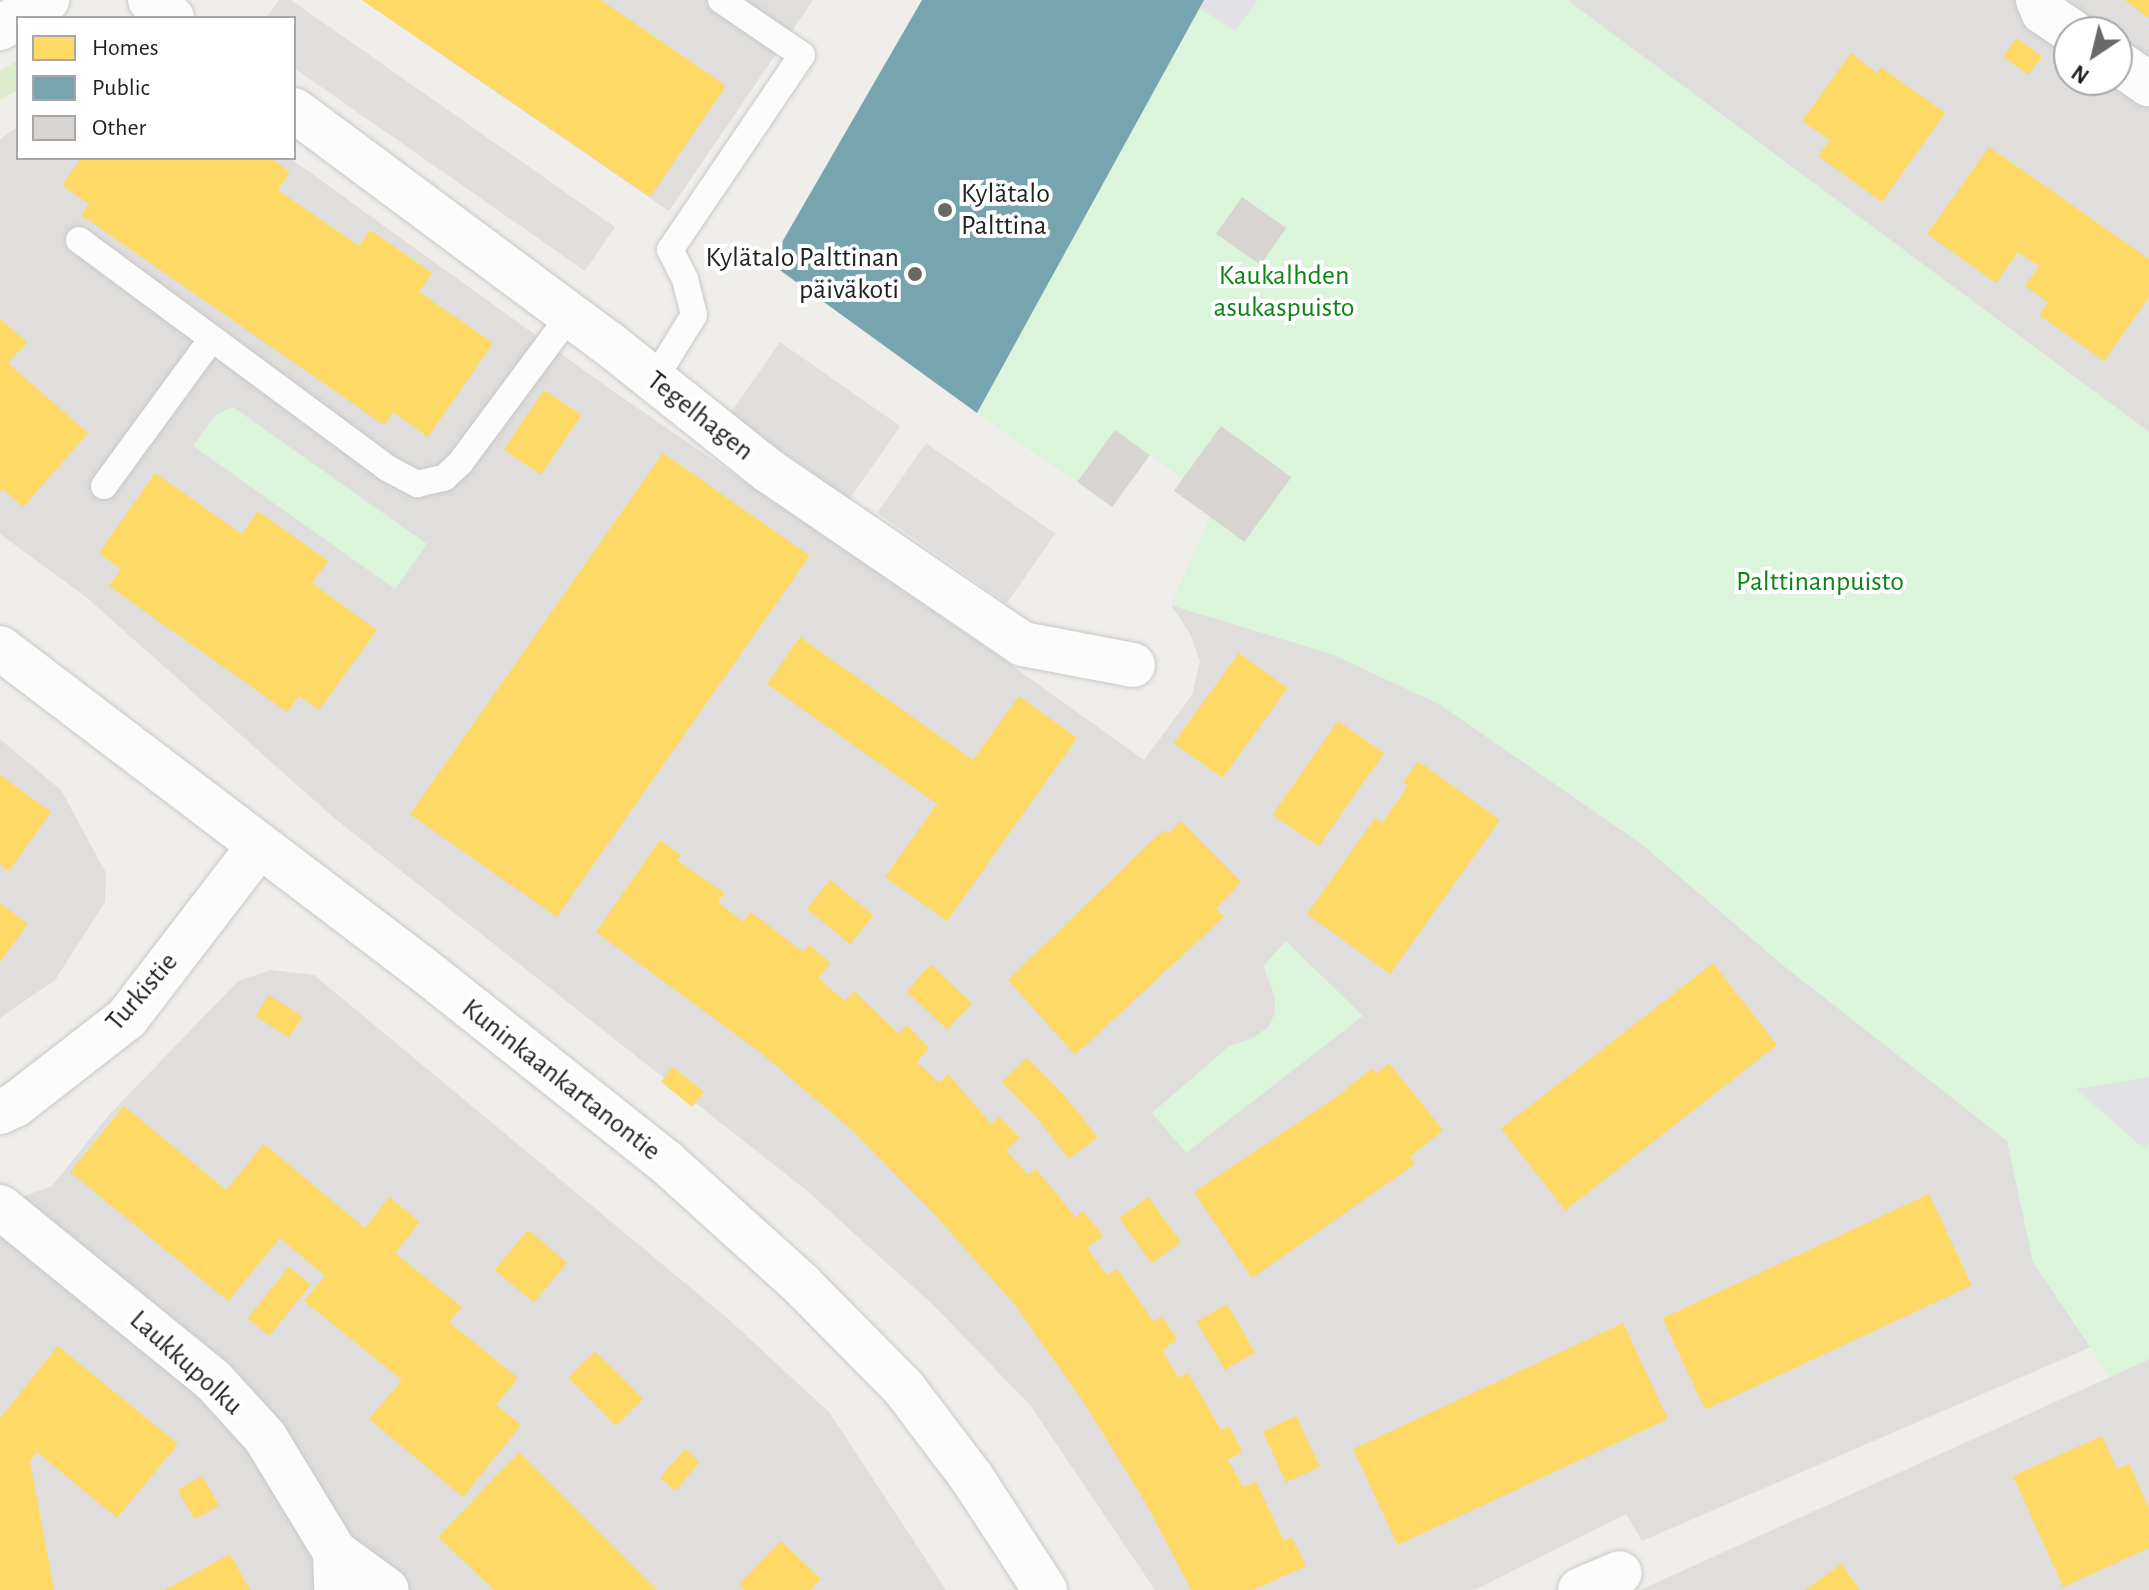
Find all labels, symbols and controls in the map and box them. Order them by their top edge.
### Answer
legend [16,16,296,160]
north arrow [2053,16,2133,96]
text: Homes [92,36,159,60]
text: N [2068,61,2093,87]
text: Public [92,76,150,100]
text: Other [92,116,146,140]
place label: Kylätalo Palttina [961,177,1050,243]
marker: Kylätalo Palttina [936,201,954,219]
place label: Kylätalo Palttinan päiväkoti [706,241,899,307]
park label: Kaukalhden asukaspuisto [1213,259,1355,325]
marker: Kylätalo Palttinan päiväkoti [906,265,924,283]
street label: Tegelhagen [640,364,760,468]
park label: Palttinanpuisto [1736,565,1904,599]
street label: Turkistie [99,946,185,1038]
street label: Kuninkaankartanontie [455,992,667,1168]
street label: Laukkupolku [122,1303,250,1423]

